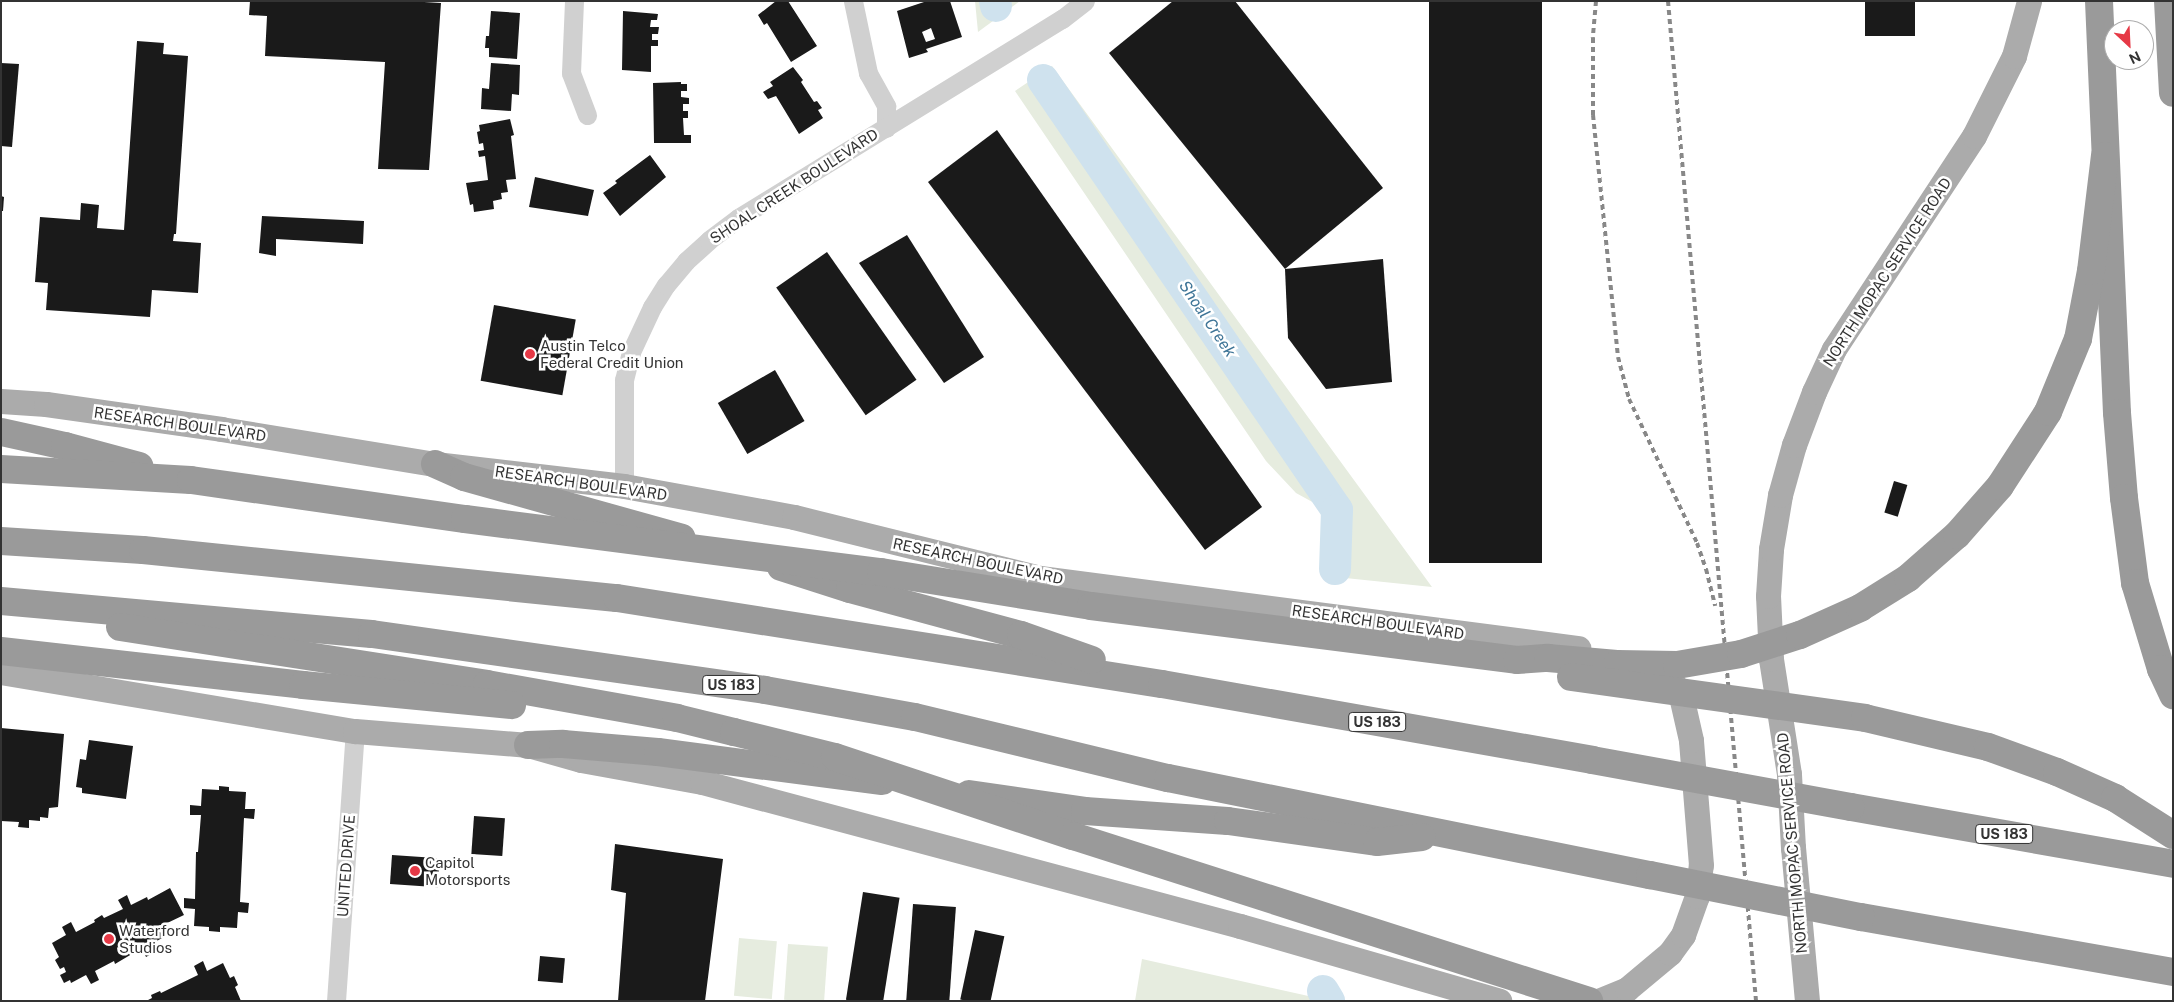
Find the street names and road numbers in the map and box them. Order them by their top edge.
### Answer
street label: SHOAL CREEK BOULEVARD [706,125,882,247]
street label: NORTH MOPAC SERVICE ROAD [1819,174,1955,370]
street label: RESEARCH BOULEVARD [93,403,267,445]
street label: RESEARCH BOULEVARD [494,462,668,504]
street label: RESEARCH BOULEVARD [891,534,1065,588]
street label: RESEARCH BOULEVARD [1291,601,1465,643]
road number: US 183 [701,674,761,696]
road number: US 183 [1347,710,1407,734]
street label: NORTH MOPAC SERVICE ROAD [1773,732,1811,954]
street label: UNITED DRIVE [333,814,359,918]
road number: US 183 [1974,822,2034,846]

